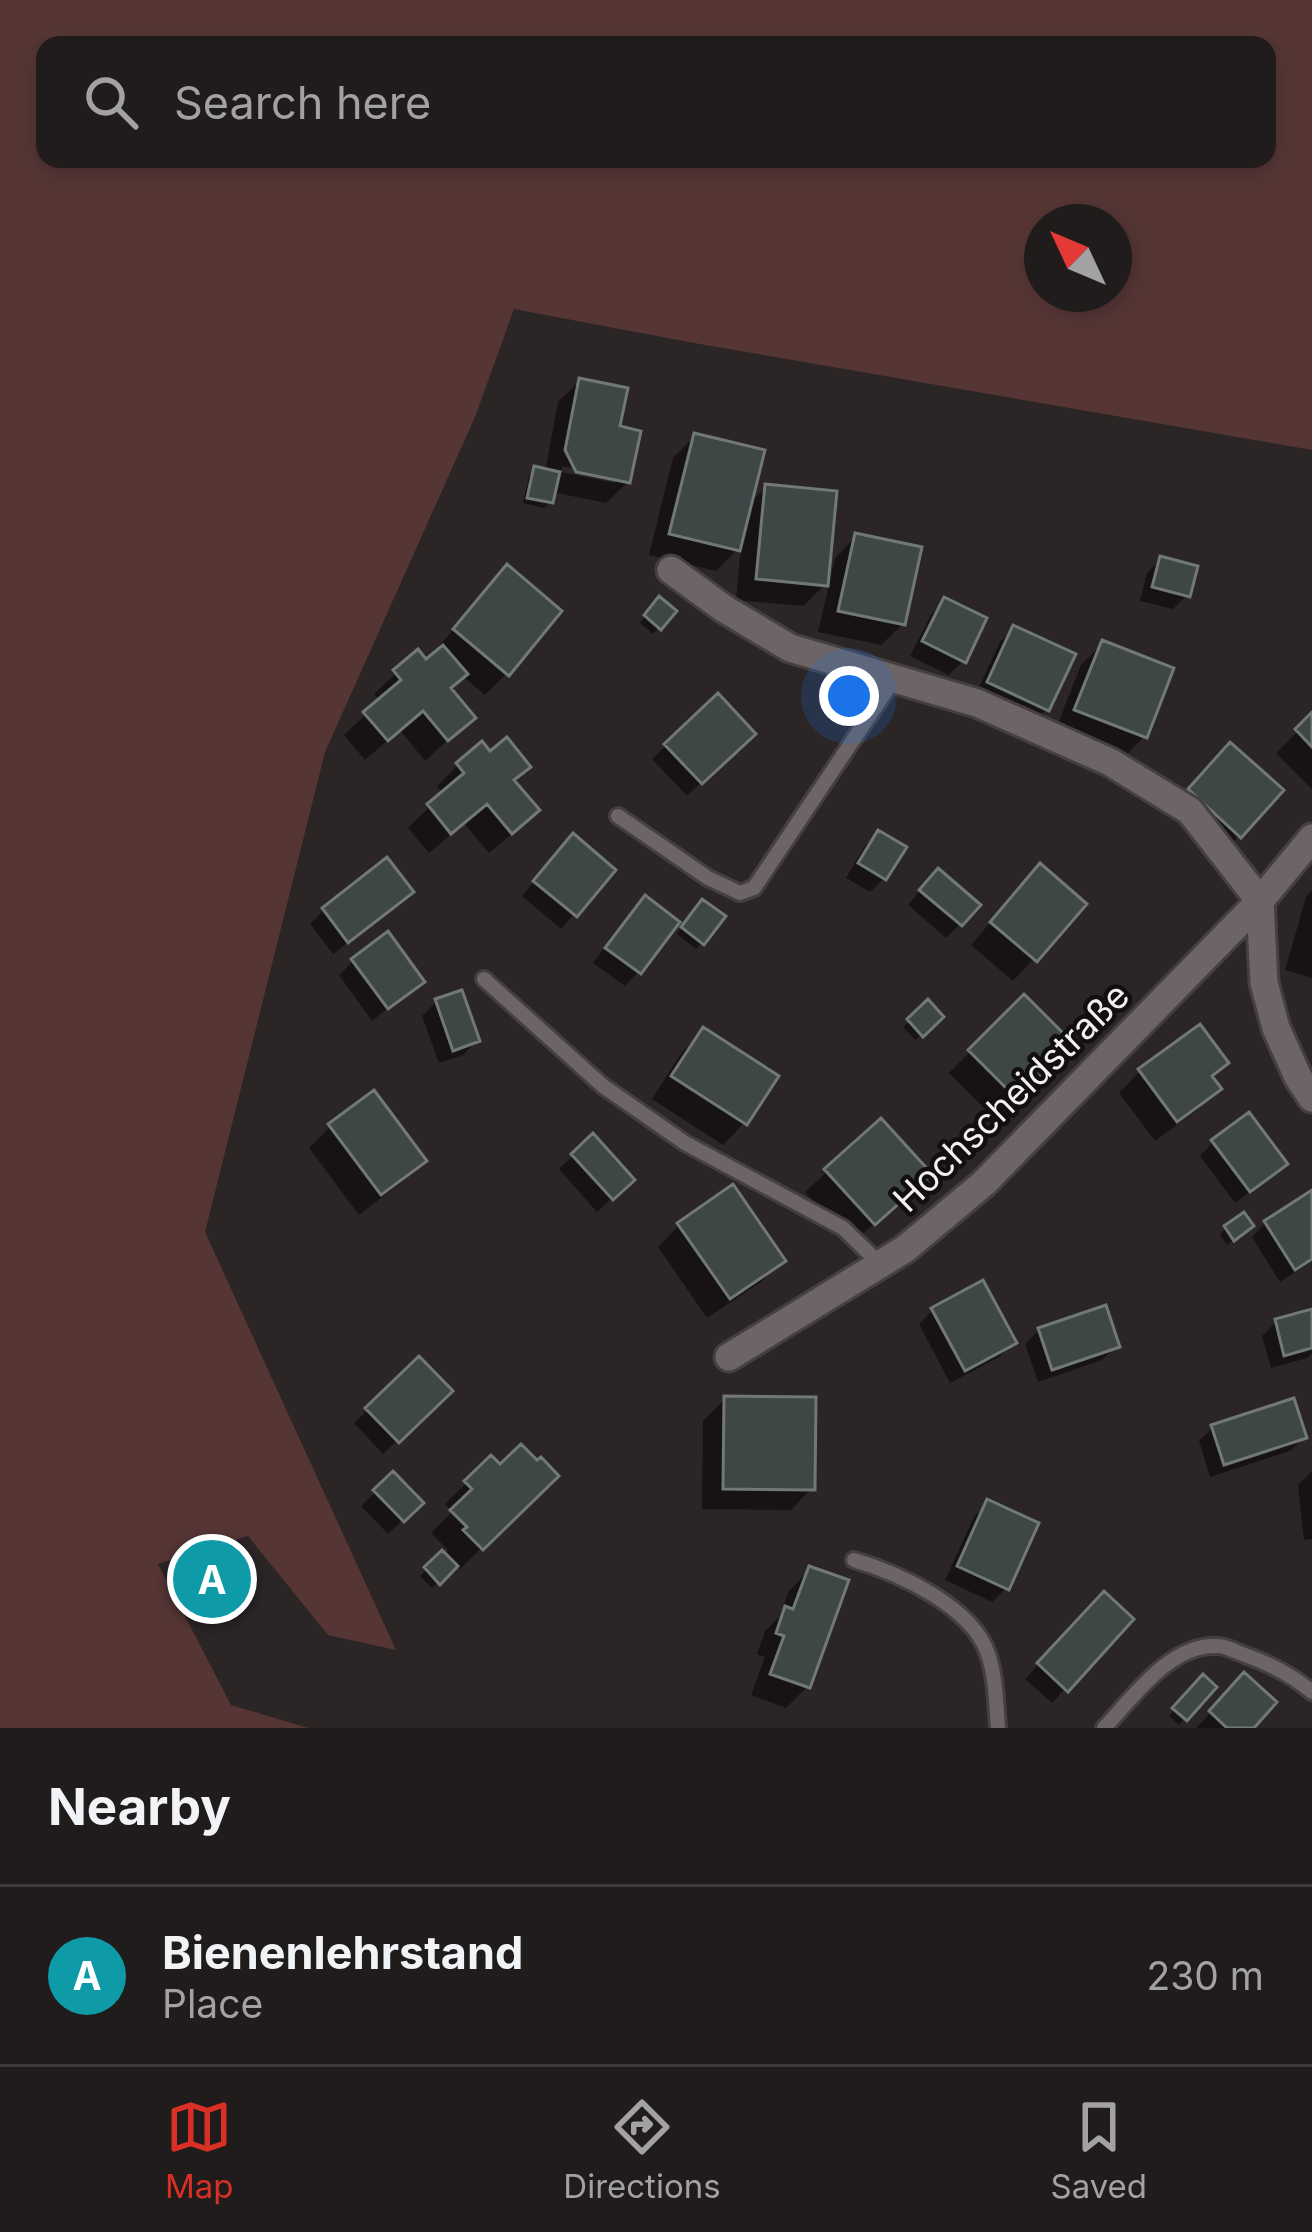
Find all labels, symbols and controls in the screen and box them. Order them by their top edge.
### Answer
search box [36,36,1276,168]
icon: search [78,69,144,135]
text: Search here [174,75,431,130]
north arrow [1024,204,1132,312]
your location [819,666,879,726]
street label: Hochscheidstraße [884,973,1138,1221]
pin: A [173,1534,251,1624]
text: Nearby [48,1776,231,1837]
text: Bienenlehrstand [162,1925,523,1980]
text: A [72,1952,102,1999]
text: 230 m [1146,1952,1264,1999]
text: Place [162,1980,263,2027]
tab: Map [165,2094,233,2206]
tab: Directions [563,2094,721,2206]
tab: Saved [1050,2094,1147,2206]

